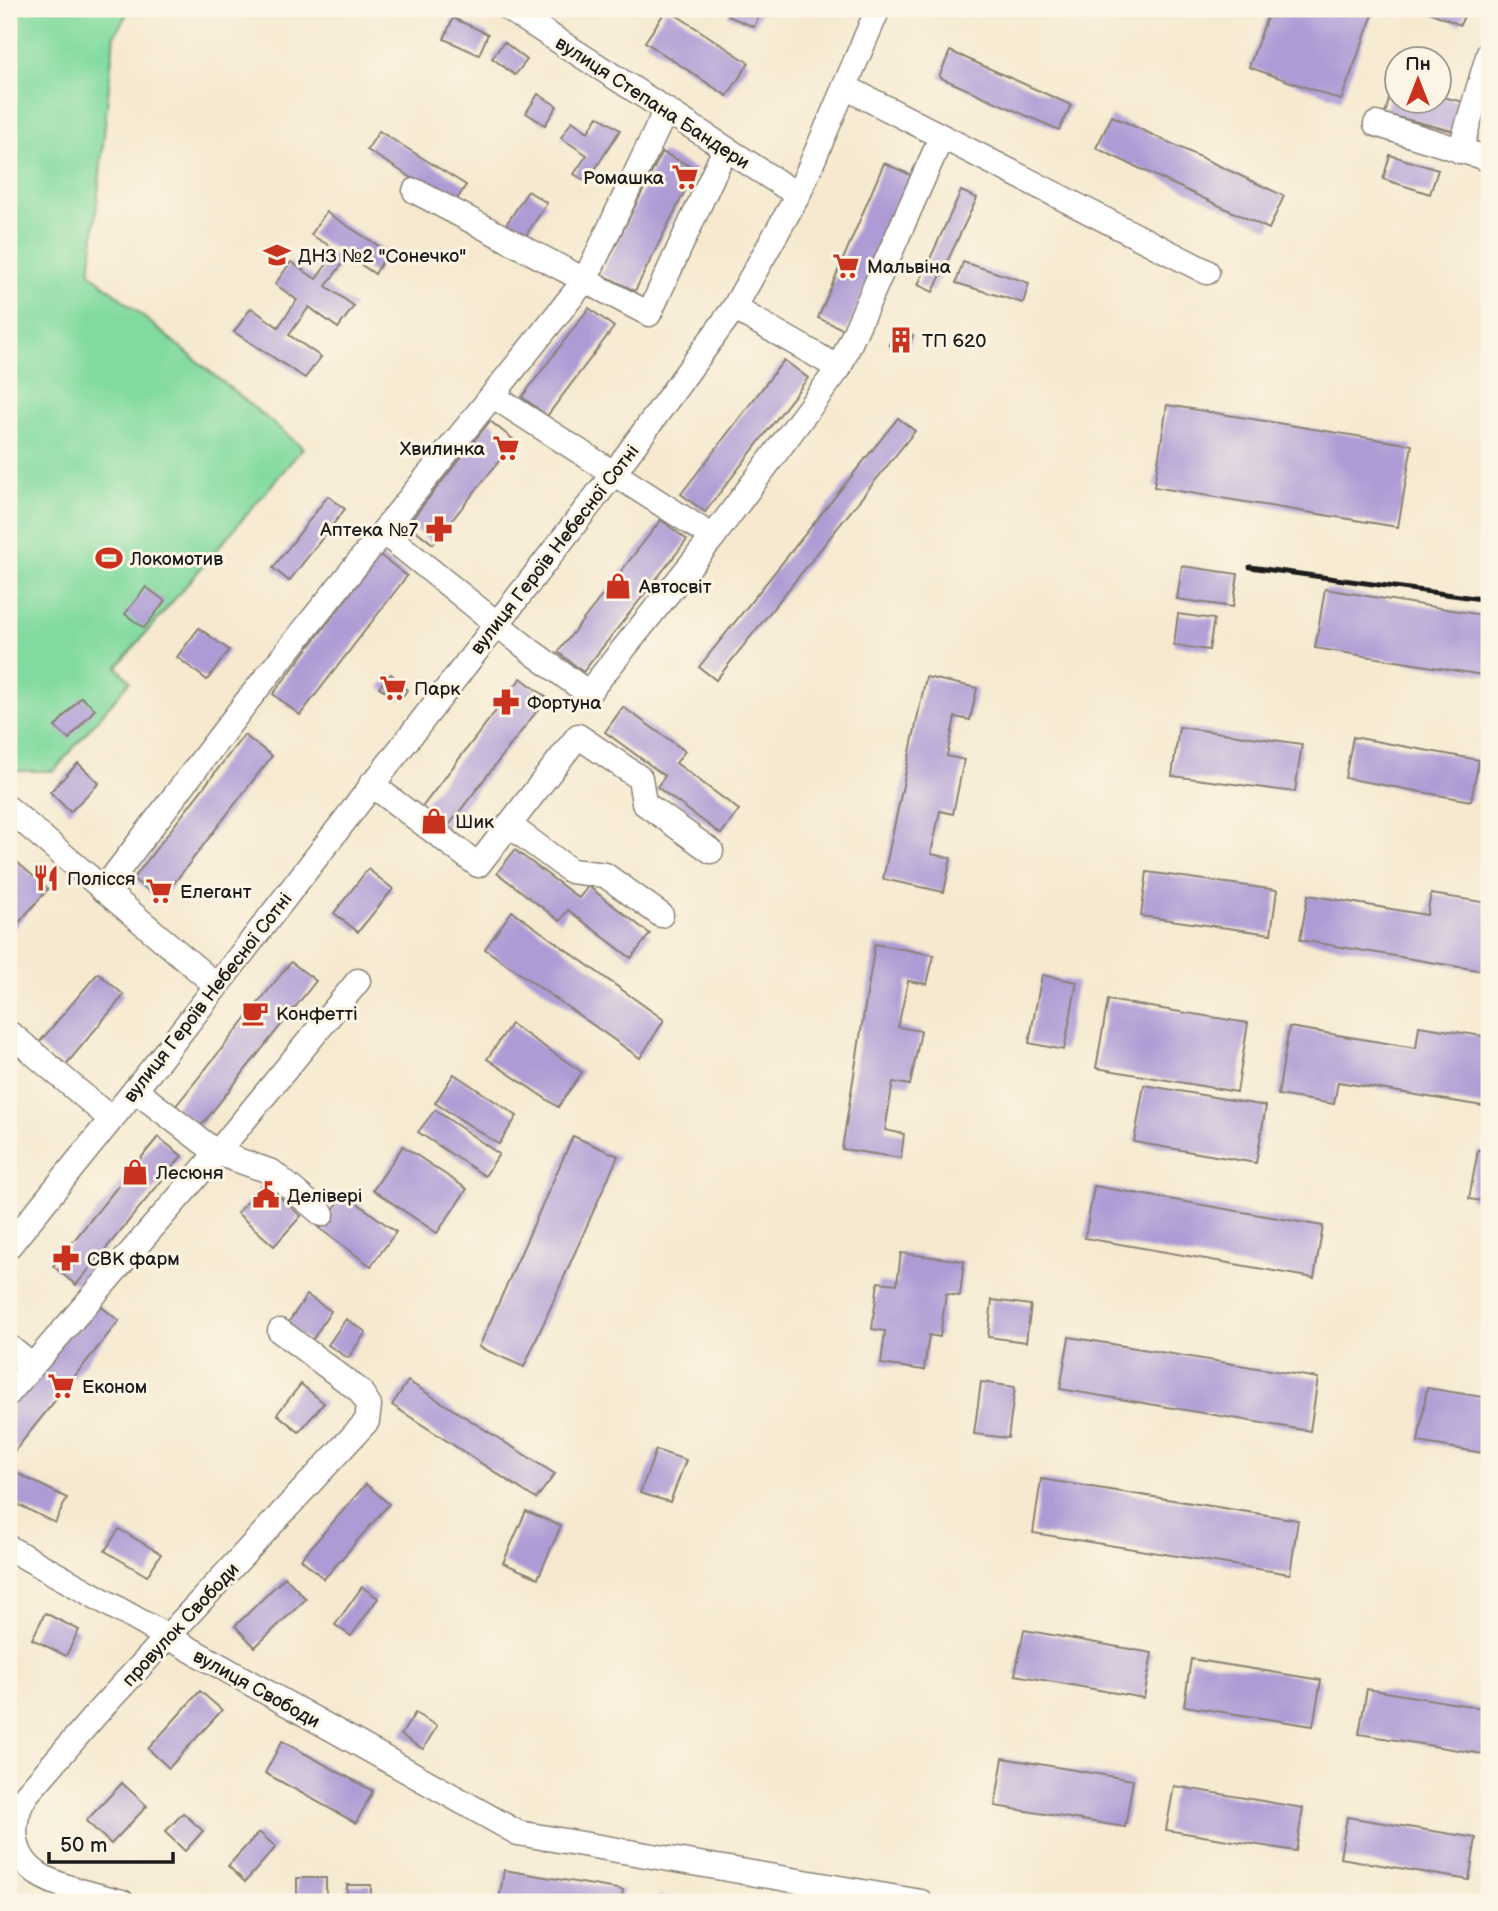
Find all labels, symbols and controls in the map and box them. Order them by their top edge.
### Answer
street label: вулиця Степана Бандери [551,32,754,175]
north arrow [1382,46,1452,116]
text: Пн [1405,53,1431,76]
supermarket icon: Ромашка [670,162,700,192]
place label: Ромашка [583,167,664,190]
school or university icon: ДНЗ №2 "Сонечко" [262,240,292,270]
place label: ДНЗ №2 "Сонечко" [298,245,466,268]
supermarket icon: Мальвіна [831,251,861,281]
place label: Мальвіна [867,256,951,279]
building icon: ТП 620 [886,325,916,355]
place label: ТП 620 [922,330,986,353]
supermarket icon: Хвилинка [491,433,521,463]
place label: Хвилинка [400,438,485,461]
street label: вулиця Героїв Небесної Сотні [466,440,644,660]
pharmacy icon: Аптека №7 [424,514,454,544]
place label: Аптека №7 [319,519,419,542]
sports icon: Локомотив [94,543,124,573]
place label: Локомотив [129,548,223,571]
shop icon: Автосвіт [603,571,633,601]
place label: Автосвіт [638,576,712,599]
supermarket icon: Парк [378,673,408,703]
place label: Парк [414,678,460,701]
pharmacy icon: Фортуна [491,687,521,717]
place label: Фортуна [527,692,602,715]
shop icon: Шик [419,806,449,836]
place label: Шик [455,811,494,834]
restaurant icon: Полісся [31,863,61,893]
place label: Полісся [67,868,136,891]
supermarket icon: Елегант [144,876,174,906]
place label: Елегант [180,881,252,904]
street label: вулиця Героїв Небесної Сотні [119,888,297,1108]
cafe icon: Конфетті [240,998,270,1028]
place label: Конфетті [276,1003,358,1026]
shop icon: Лесюня [120,1157,150,1187]
place label: Лесюня [155,1162,223,1185]
public building icon: Делівері [251,1180,281,1210]
place label: Делівері [287,1185,362,1208]
pharmacy icon: СВК фарм [51,1243,81,1273]
place label: СВК фарм [87,1248,180,1271]
supermarket icon: Економ [46,1371,76,1401]
place label: Економ [82,1376,147,1399]
street label: провулок Свободи [118,1558,244,1692]
street label: вулиця Свободи [189,1645,324,1734]
scale bar [49,1820,173,1864]
text: 50 m [60,1833,107,1858]

